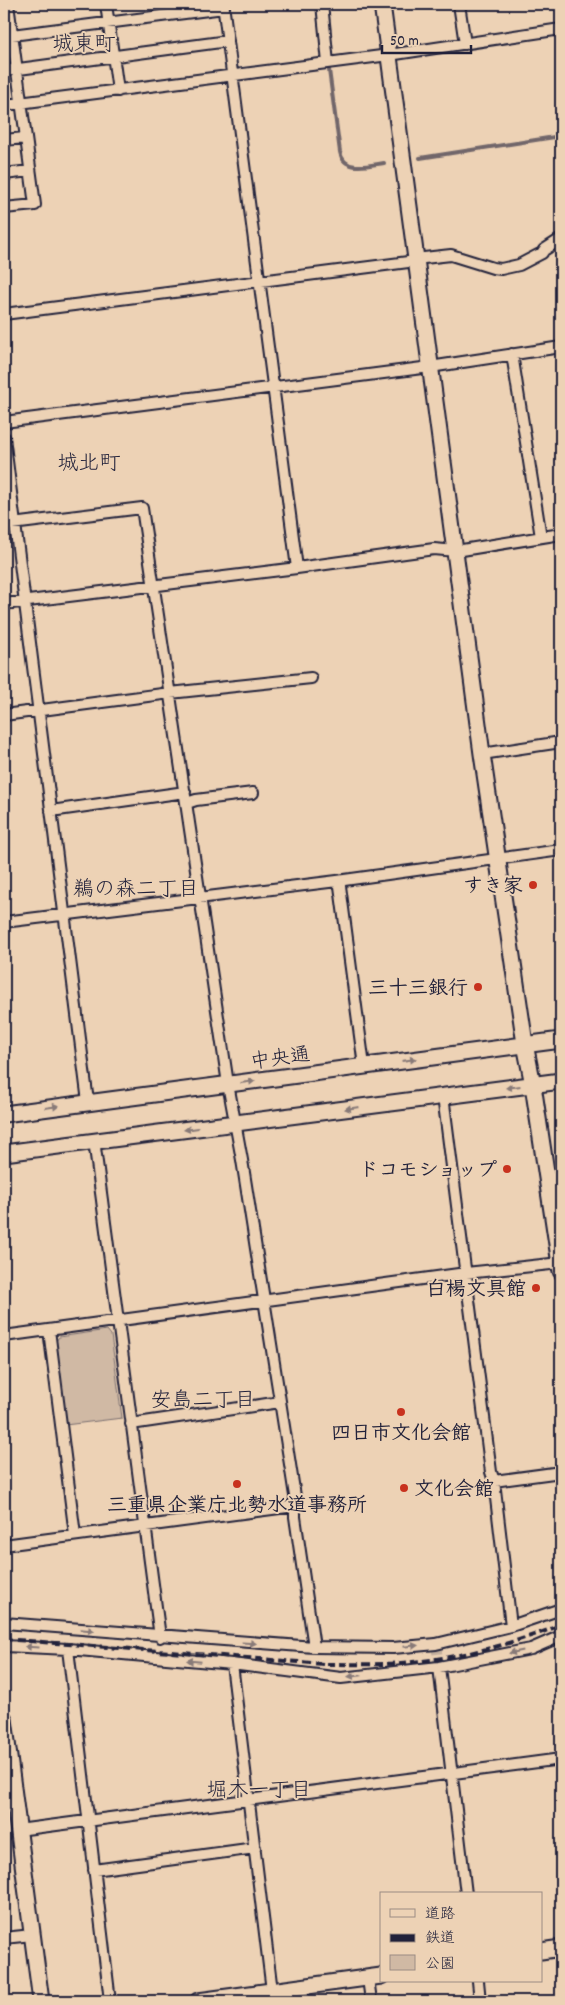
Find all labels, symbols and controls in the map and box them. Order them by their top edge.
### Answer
scale bar [382,22,471,54]
district label: 城東町 [53,31,116,61]
text: 50 m [390,31,419,53]
district label: 城北町 [58,450,121,480]
place label: すき家 [463,874,523,902]
district label: 鵜の森二丁目 [73,876,199,906]
marker: すき家 [527,879,539,891]
place label: 三十三銀行 [368,976,468,1004]
marker: 三十三銀行 [472,981,484,993]
street label: 中央通 [249,1042,312,1078]
one-way arrow [401,1056,417,1064]
one-way arrow [240,1077,256,1085]
one-way arrow [505,1083,521,1091]
one-way arrow [44,1103,60,1111]
one-way arrow [343,1104,359,1112]
one-way arrow [182,1125,198,1133]
place label: ドコモショップ [359,1158,497,1186]
marker: ドコモショップ [501,1163,513,1175]
place label: 白楊文具館 [426,1277,526,1305]
marker: 白楊文具館 [530,1282,542,1294]
district label: 安島二丁目 [151,1387,256,1417]
marker: 四日市文化会館 [395,1406,407,1418]
place label: 四日市文化会館 [331,1421,471,1449]
place label: 文化会館 [414,1477,494,1505]
marker: 三重県企業庁北勢水道事務所 [231,1478,243,1490]
marker: 文化会館 [398,1482,410,1494]
place label: 三重県企業庁北勢水道事務所 [107,1493,367,1521]
one-way arrow [79,1627,95,1635]
one-way arrow [242,1639,258,1647]
one-way arrow [404,1642,420,1650]
one-way arrow [24,1643,40,1651]
one-way arrow [507,1649,523,1657]
one-way arrow [185,1657,201,1665]
one-way arrow [347,1672,363,1680]
district label: 堀木一丁目 [207,1777,312,1807]
legend [380,1892,542,1982]
text: 道路 [425,1904,455,1926]
text: 鉄道 [425,1928,455,1950]
text: 公園 [425,1954,455,1976]

